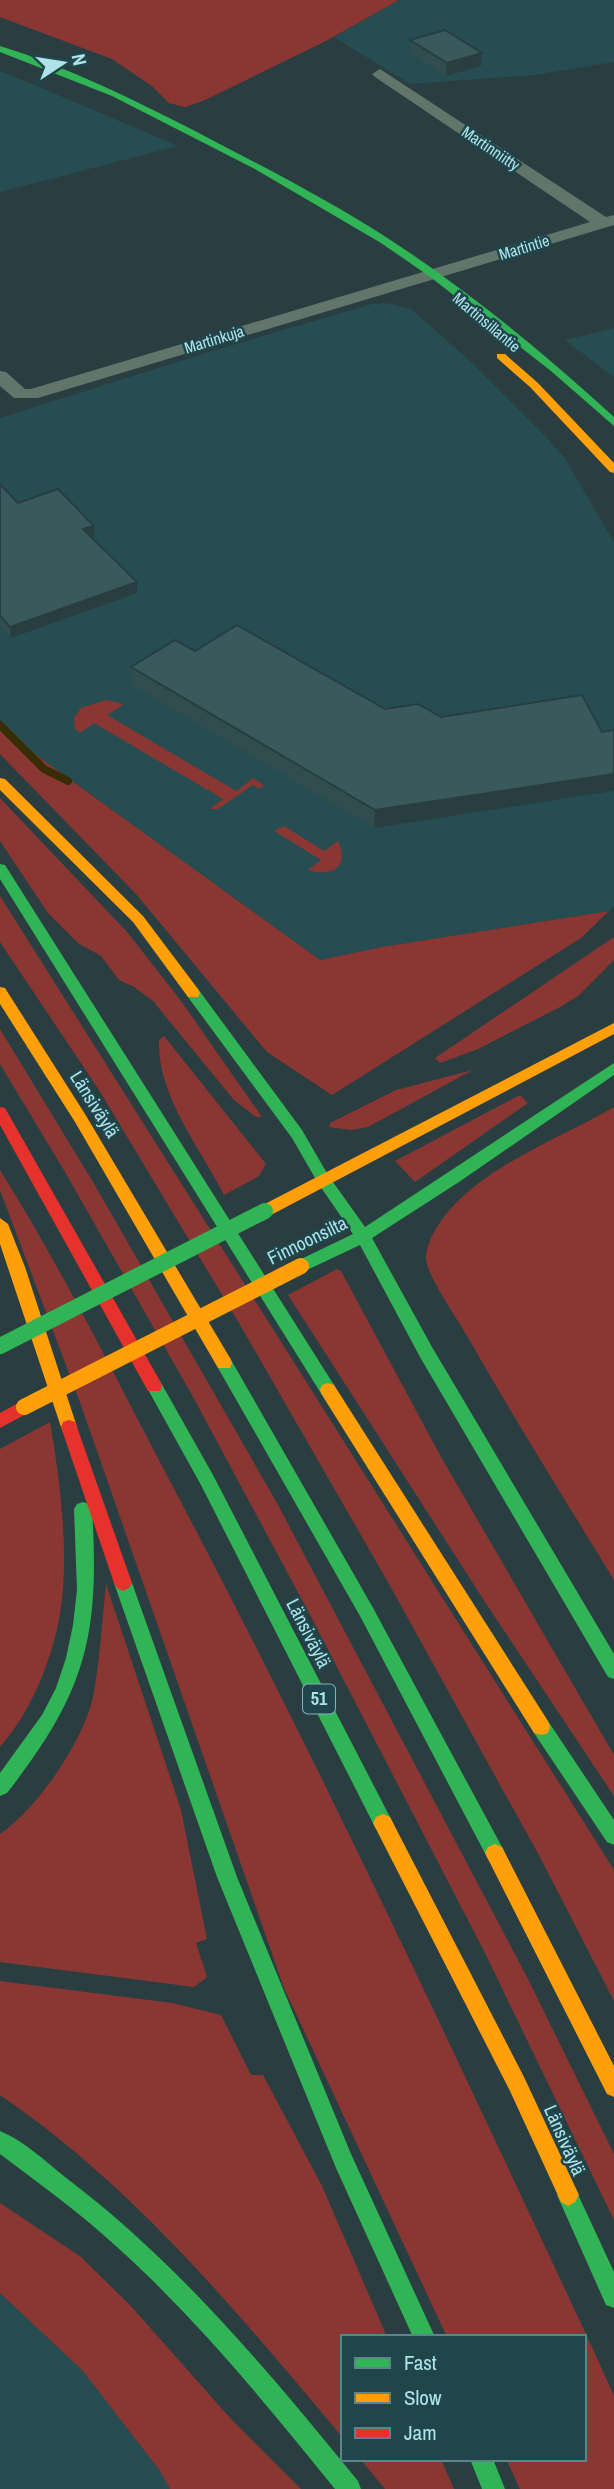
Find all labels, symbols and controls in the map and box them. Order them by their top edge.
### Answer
north arrow [28,28,98,98]
text: N [66,51,94,68]
street label: Martinniitty [458,121,525,176]
street label: Martintie [496,229,552,265]
street label: Martinsillantie [448,287,526,357]
street label: Martinkuja [181,319,247,358]
street label: Länsiväylä [64,1066,126,1143]
street label: Finnoonsilta [263,1209,352,1270]
street label: Länsiväylä [281,1594,338,1672]
road number: 51 [303,1684,335,1714]
street label: Länsiväylä [538,2101,592,2180]
legend [341,2335,586,2461]
text: Fast [404,2348,437,2377]
text: Slow [404,2383,442,2412]
text: Jam [404,2418,437,2447]

